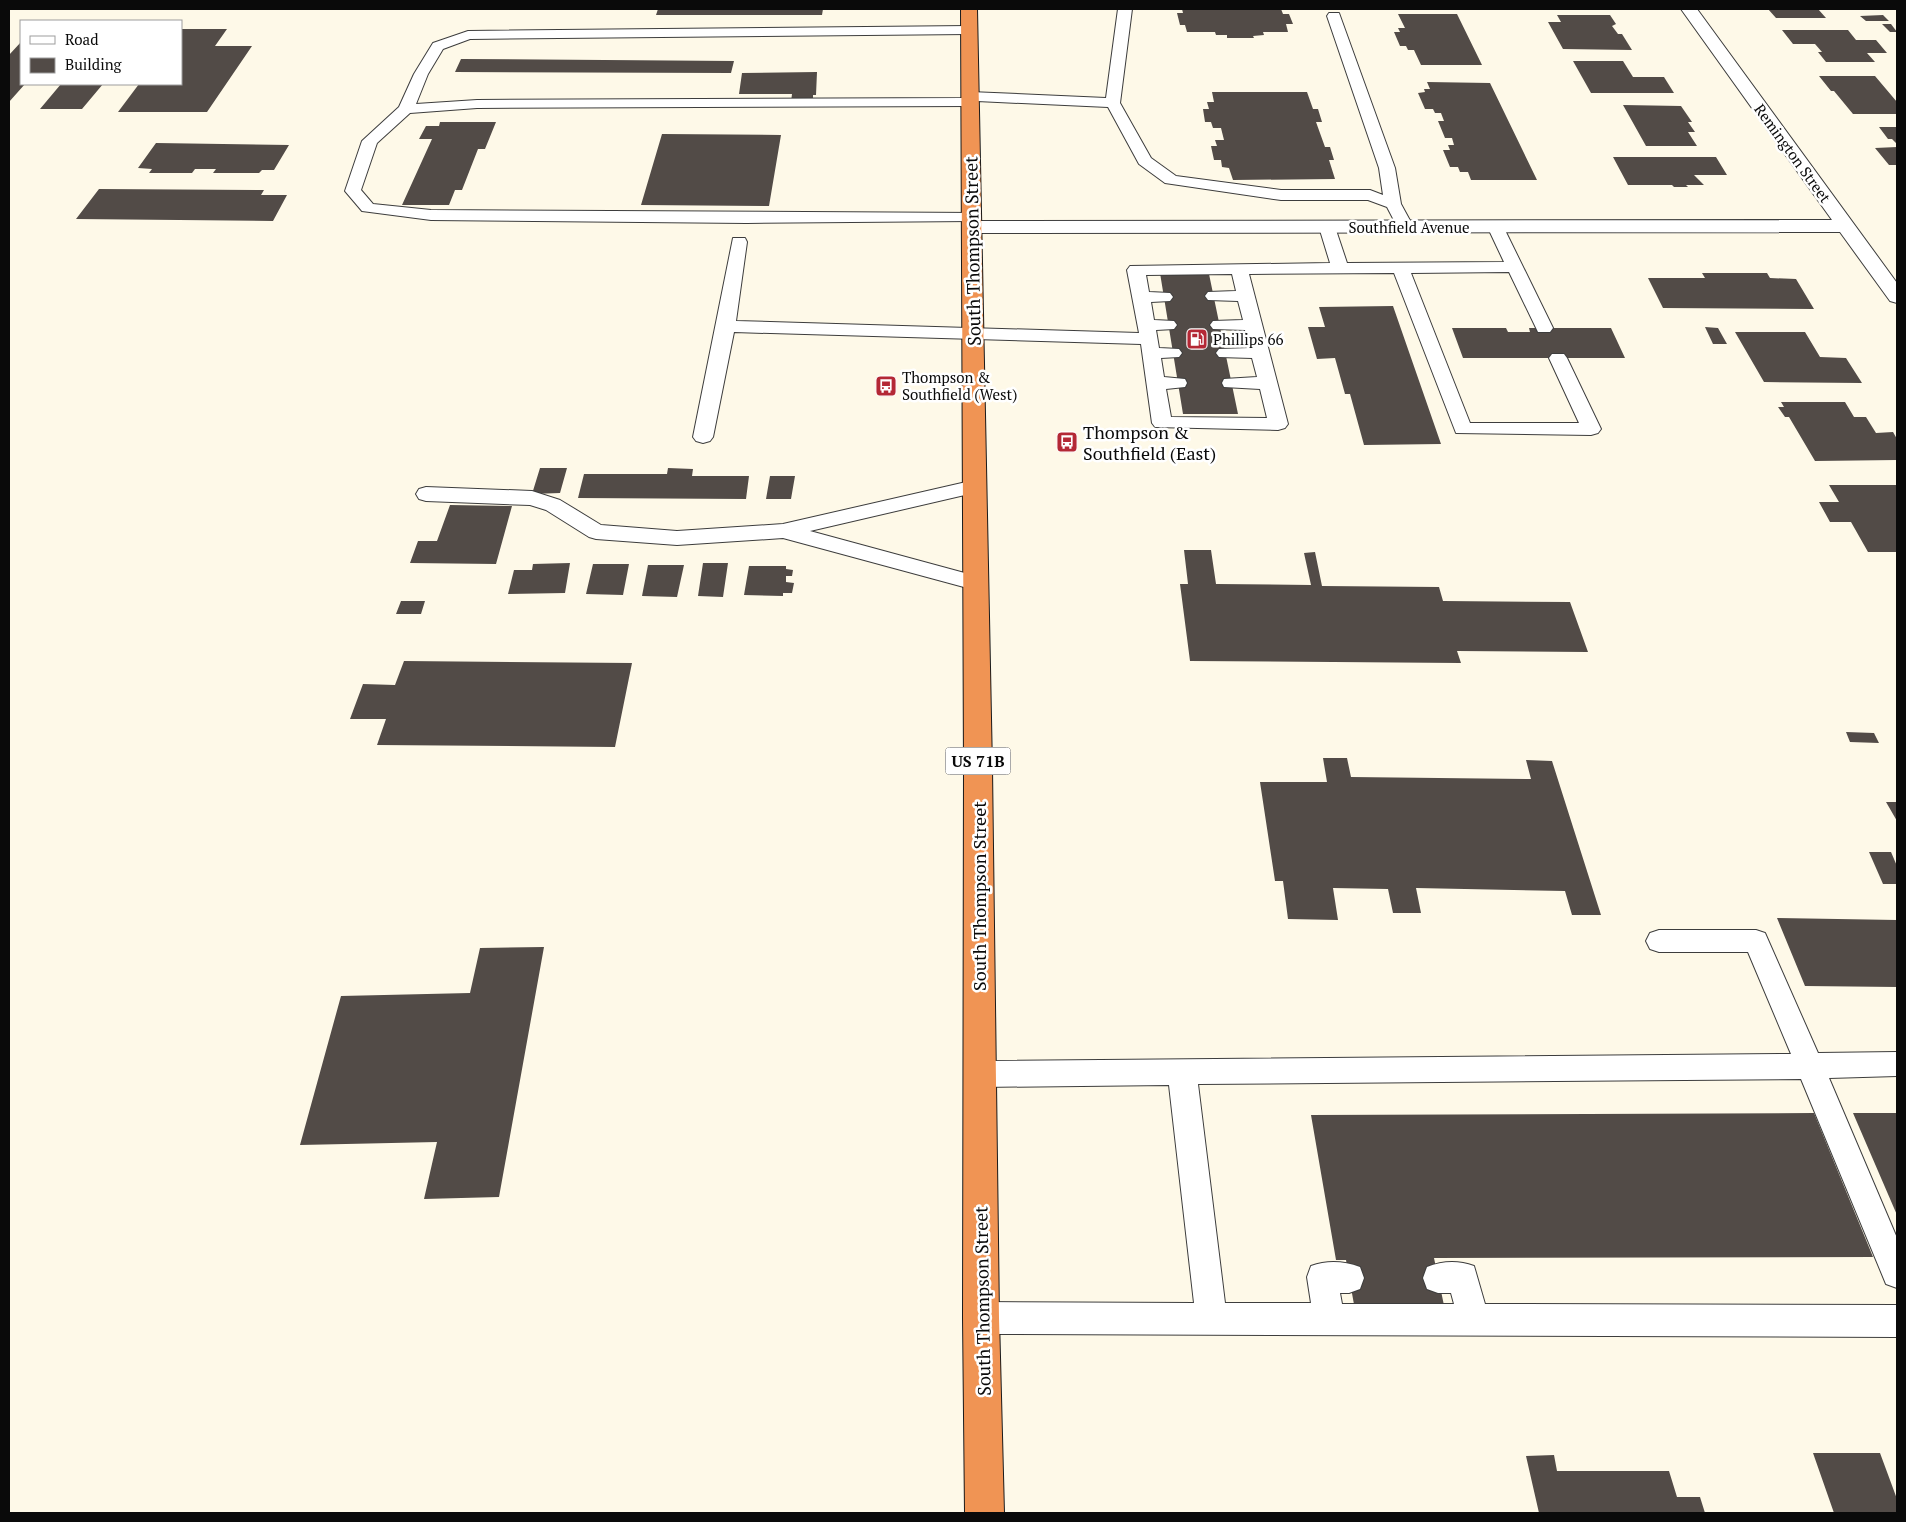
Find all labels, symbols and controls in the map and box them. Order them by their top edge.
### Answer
legend [20,20,182,85]
text: Road [65,29,98,49]
text: Building [65,54,123,74]
street label: Remington Street [1750,100,1836,207]
street label: South Thompson Street [958,156,986,346]
street label: Southfield Avenue [1348,217,1470,237]
fuel station icon: Phillips 66 [1185,327,1209,351]
place label: Phillips 66 [1213,329,1283,349]
place label: Thompson & Southfield (West) [902,367,1017,404]
bus stop icon: Thompson & Southfield (West) [874,374,898,398]
place label: Thompson & Southfield (East) [1083,420,1216,465]
bus stop icon: Thompson & Southfield (East) [1055,430,1079,454]
road number: US 71B [946,748,1010,774]
street label: South Thompson Street [967,801,991,991]
street label: South Thompson Street [968,1206,996,1396]

